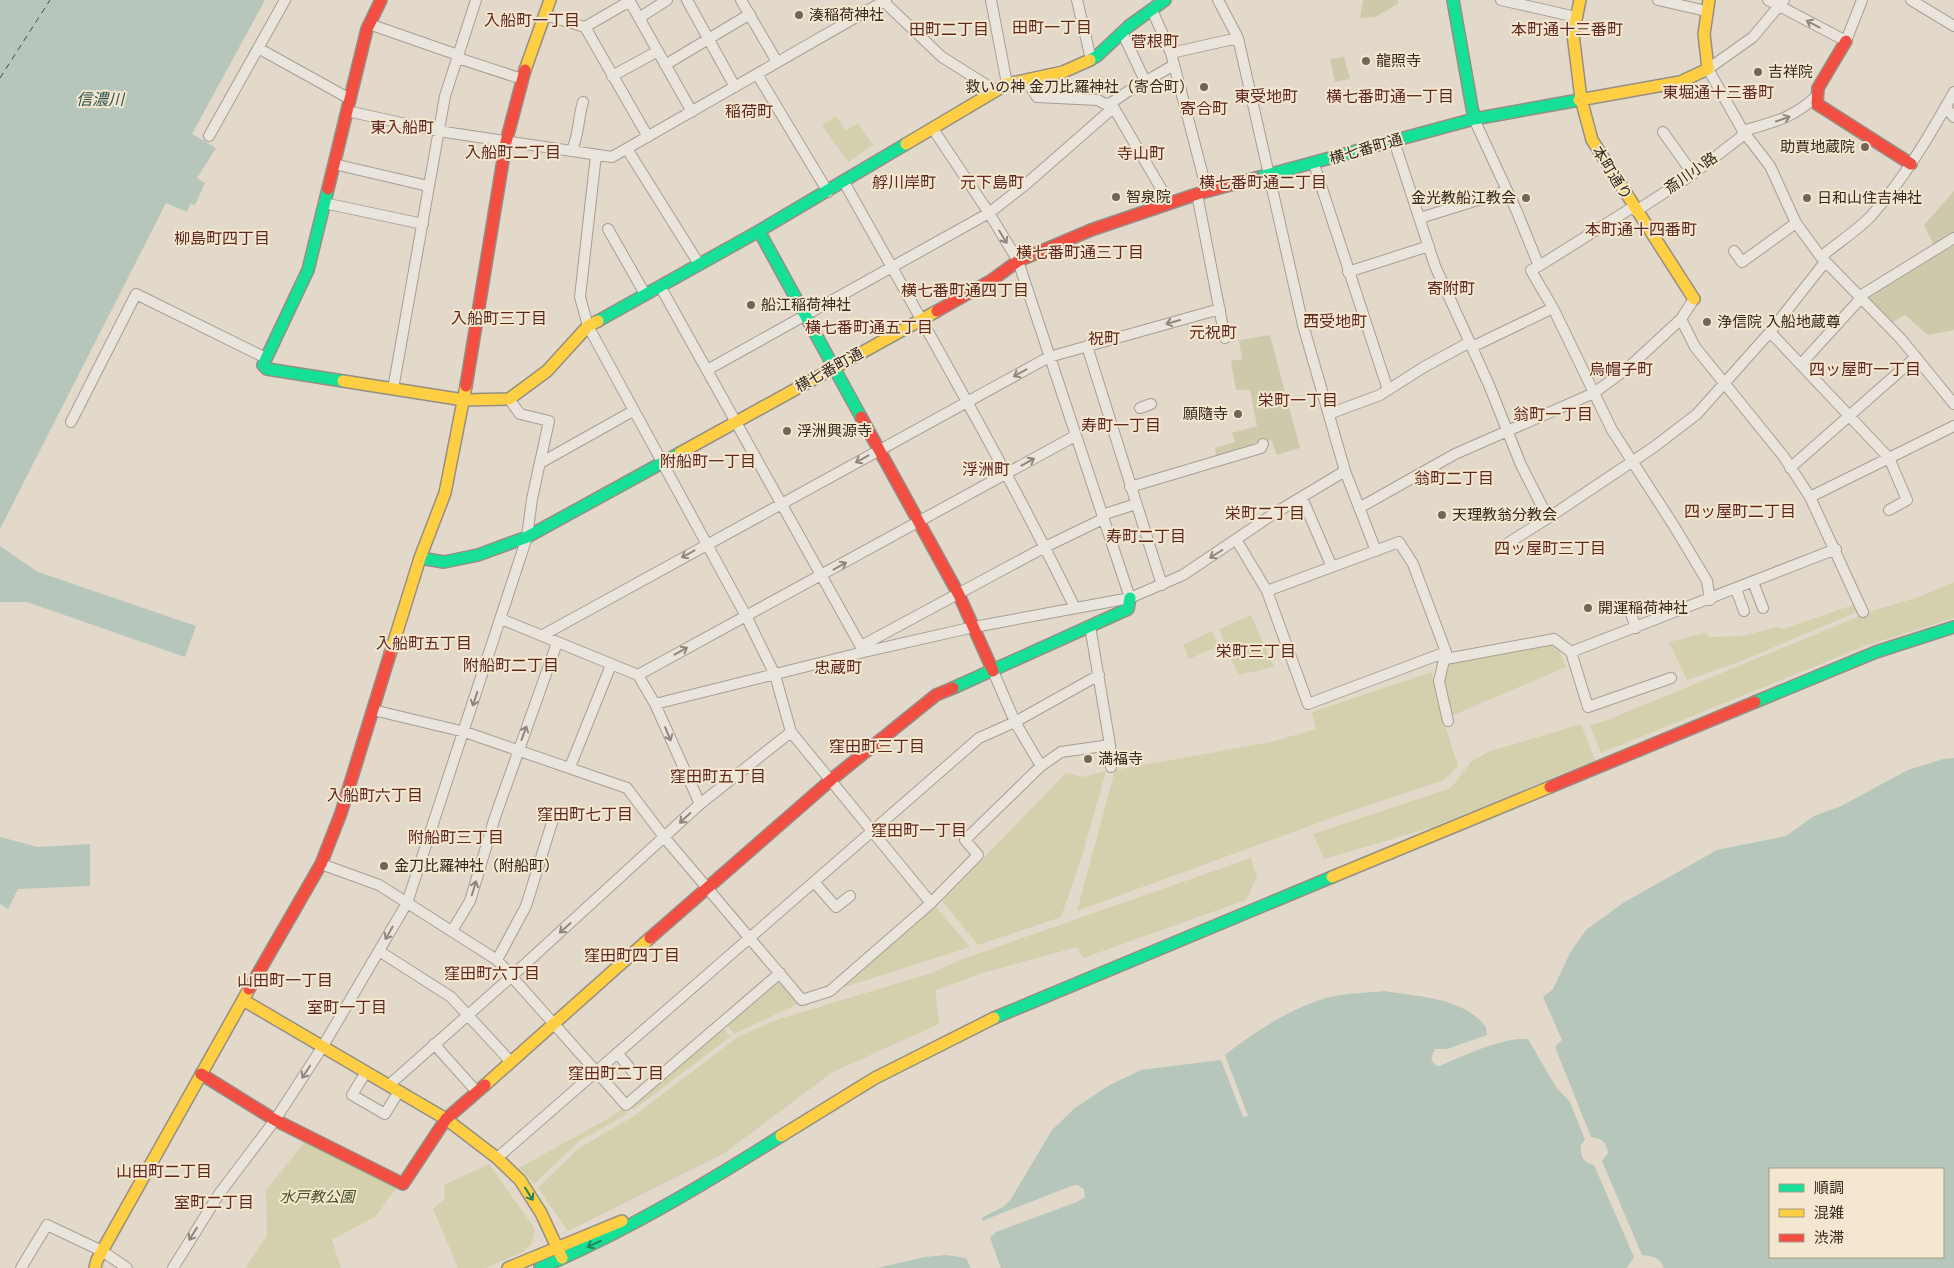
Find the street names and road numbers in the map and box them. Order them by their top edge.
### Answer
street label: 横七番町通 [1327,128,1405,168]
street label: 本町通り [1588,142,1637,203]
street label: 斎川小路 [1660,147,1721,198]
street label: 横七番町通 [791,342,866,396]

